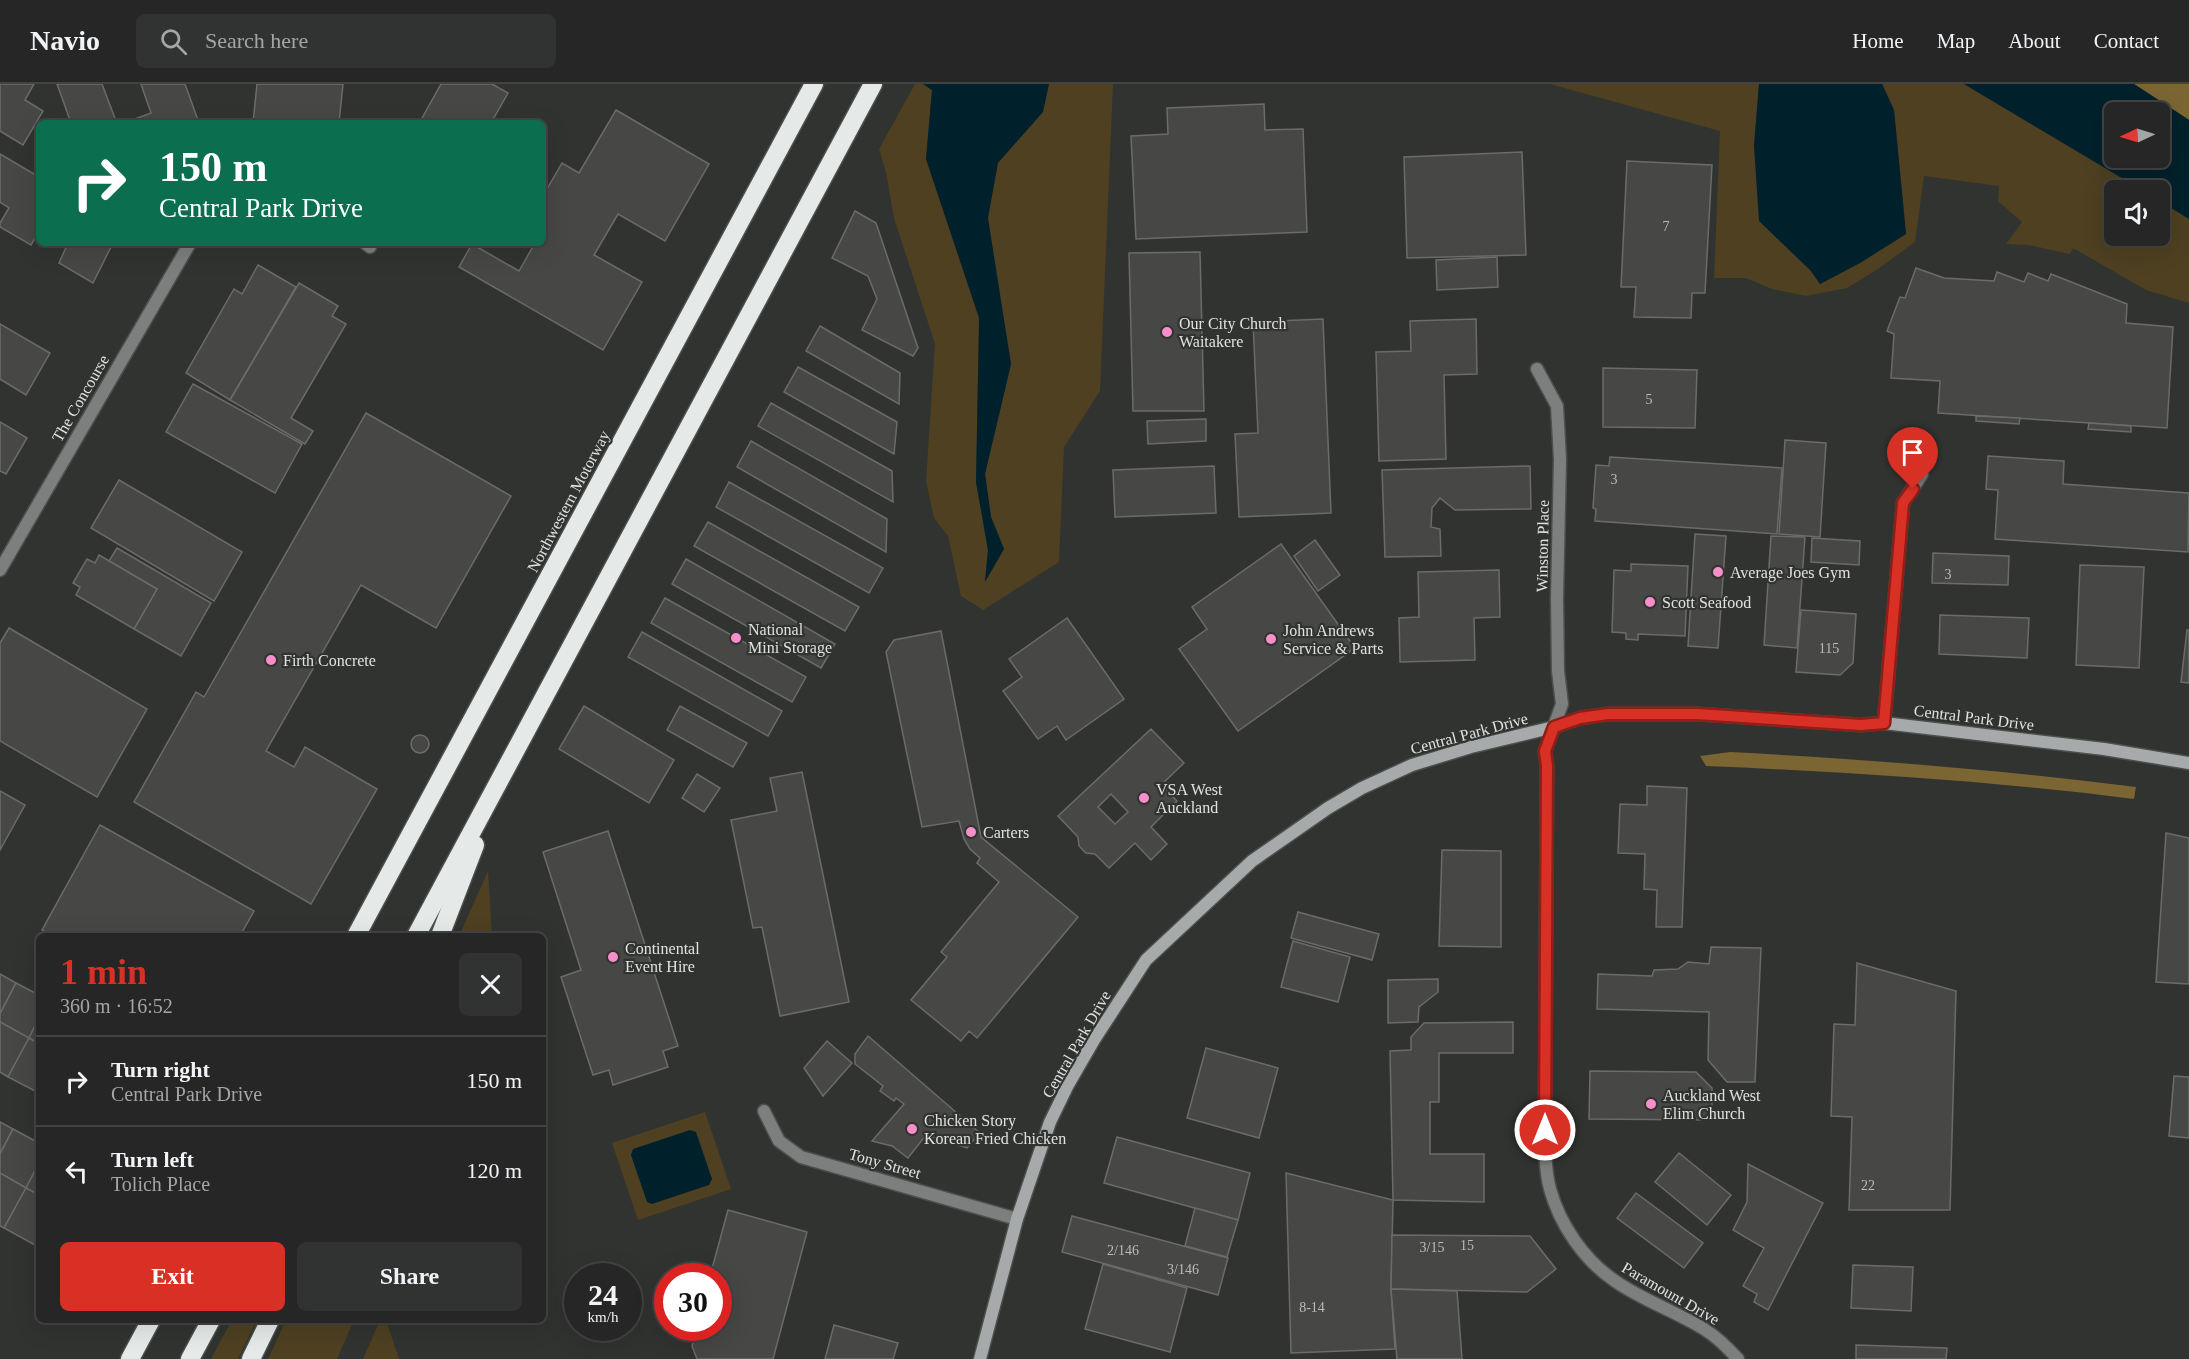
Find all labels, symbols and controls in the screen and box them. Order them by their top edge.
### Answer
search box [136,14,556,68]
text: Navio [30,25,100,56]
icon: search [157,25,190,58]
text: Search here [205,28,308,53]
text: Home [1852,29,1904,53]
text: Map [1937,29,1975,53]
text: About [2008,29,2061,53]
text: Contact [2094,29,2159,53]
north arrow [2104,102,2170,168]
map controls [2104,102,2170,246]
icon: right [60,144,138,222]
text: 150 m [159,144,268,190]
button: sound [2104,180,2170,246]
text: Central Park Drive [159,193,363,223]
house number: 7 [1663,219,1670,234]
place label: Our City Church Waitakere [1179,315,1287,350]
marker: Our City Church Waitakere [1160,325,1174,339]
street label: The Concourse [49,352,112,445]
house number: 5 [1646,392,1653,407]
pin [1887,427,1938,489]
street label: Northwestern Motorway [524,428,614,575]
icon: arrive [1896,436,1929,469]
house number: 3 [1611,472,1618,487]
street label: Winston Place [1533,500,1552,592]
place label: Average Joes Gym [1730,564,1851,582]
marker: Average Joes Gym [1711,565,1725,579]
house number: 3 [1945,567,1952,582]
place label: Scott Seafood [1662,594,1751,611]
marker: Scott Seafood [1643,595,1657,609]
place label: National Mini Storage [748,621,832,657]
place label: John Andrews Service & Parts [1283,622,1383,657]
marker: National Mini Storage [729,631,743,645]
marker: John Andrews Service & Parts [1264,632,1278,646]
house number: 115 [1819,641,1839,656]
place label: Firth Concrete [283,652,376,669]
marker: Firth Concrete [264,653,278,667]
street label: Central Park Drive [1913,702,2035,733]
street label: Central Park Drive [1409,710,1530,757]
place label: VSA West Auckland [1156,781,1223,816]
marker: VSA West Auckland [1137,791,1151,805]
place label: Carters [983,824,1029,841]
marker: Carters [964,825,978,839]
place label: Continental Event Hire [625,940,700,975]
marker: Continental Event Hire [606,950,620,964]
text: 1 min [60,952,147,992]
button: close [459,953,522,1016]
street label: Central Park Drive [1039,988,1114,1101]
text: 360 m · 16:52 [60,995,173,1017]
text: Turn right [111,1057,210,1082]
icon: right [60,1065,93,1098]
text: 150 m [466,1068,522,1093]
text: Central Park Drive [111,1083,262,1105]
place label: Auckland West Elim Church [1663,1087,1761,1122]
marker: Auckland West Elim Church [1644,1097,1658,1111]
position arrow [1513,1098,1577,1162]
place label: Chicken Story Korean Fried Chicken [924,1112,1066,1147]
marker: Chicken Story Korean Fried Chicken [905,1122,919,1136]
street label: Tony Street [847,1145,923,1183]
text: Turn left [111,1147,194,1172]
icon: left [60,1155,93,1188]
text: 120 m [466,1158,522,1183]
text: Tolich Place [111,1173,210,1195]
house number: 22 [1861,1178,1875,1193]
house number: 15 [1460,1238,1474,1253]
house number: 3/15 [1420,1240,1444,1255]
button: Exit [60,1242,285,1311]
button: Share [297,1242,522,1311]
house number: 2/146 [1107,1243,1139,1258]
street label: Paramount Drive [1619,1259,1723,1328]
house number: 3/146 [1167,1262,1199,1277]
speed limit sign: 30 [654,1263,732,1341]
text: 24 [588,1278,618,1311]
house number: 8-14 [1299,1300,1325,1315]
text: km/h [588,1309,618,1325]

